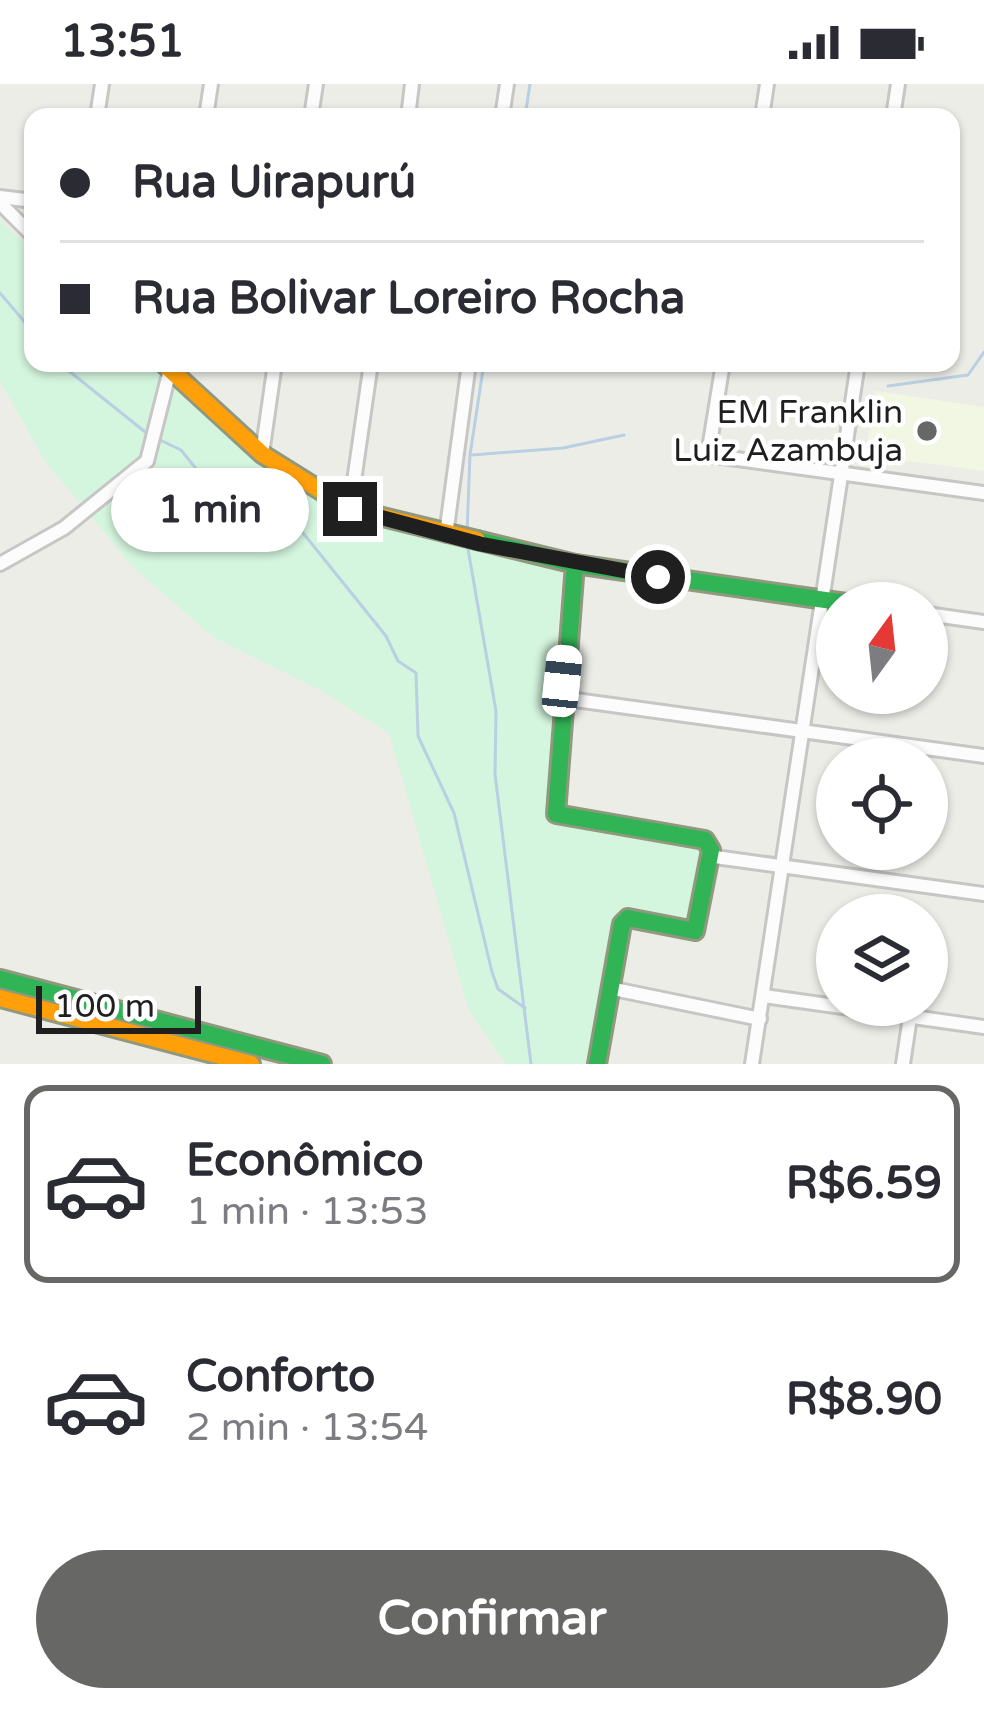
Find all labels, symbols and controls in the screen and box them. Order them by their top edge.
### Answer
text: 13:51 [60,15,185,69]
text: Rua Uirapurú [132,156,416,210]
text: Rua Bolivar Loreiro Rocha [132,272,685,326]
place label: EM Franklin Luiz Azambuja [673,393,903,470]
marker: EM Franklin Luiz Azambuja [914,418,940,444]
callout: 1 min [110,467,308,551]
route end [323,482,377,536]
text: 1 min [158,486,262,533]
route start [631,550,685,604]
north arrow [816,582,948,714]
map controls [816,582,948,1026]
car [540,643,584,719]
button: locate [816,738,948,870]
button: layers [816,894,948,1026]
scale bar [36,980,201,1033]
text: 100 m [54,987,155,1026]
icon: car [42,1130,150,1238]
text: Econômico [186,1134,424,1188]
text: R$6.59 [786,1157,942,1211]
text: 1 min · 13:53 [186,1188,428,1235]
icon: car [42,1346,150,1454]
text: Conforto [186,1350,375,1404]
text: R$8.90 [786,1373,942,1427]
text: 2 min · 13:54 [186,1404,428,1451]
button: Confirmar [36,1550,948,1688]

